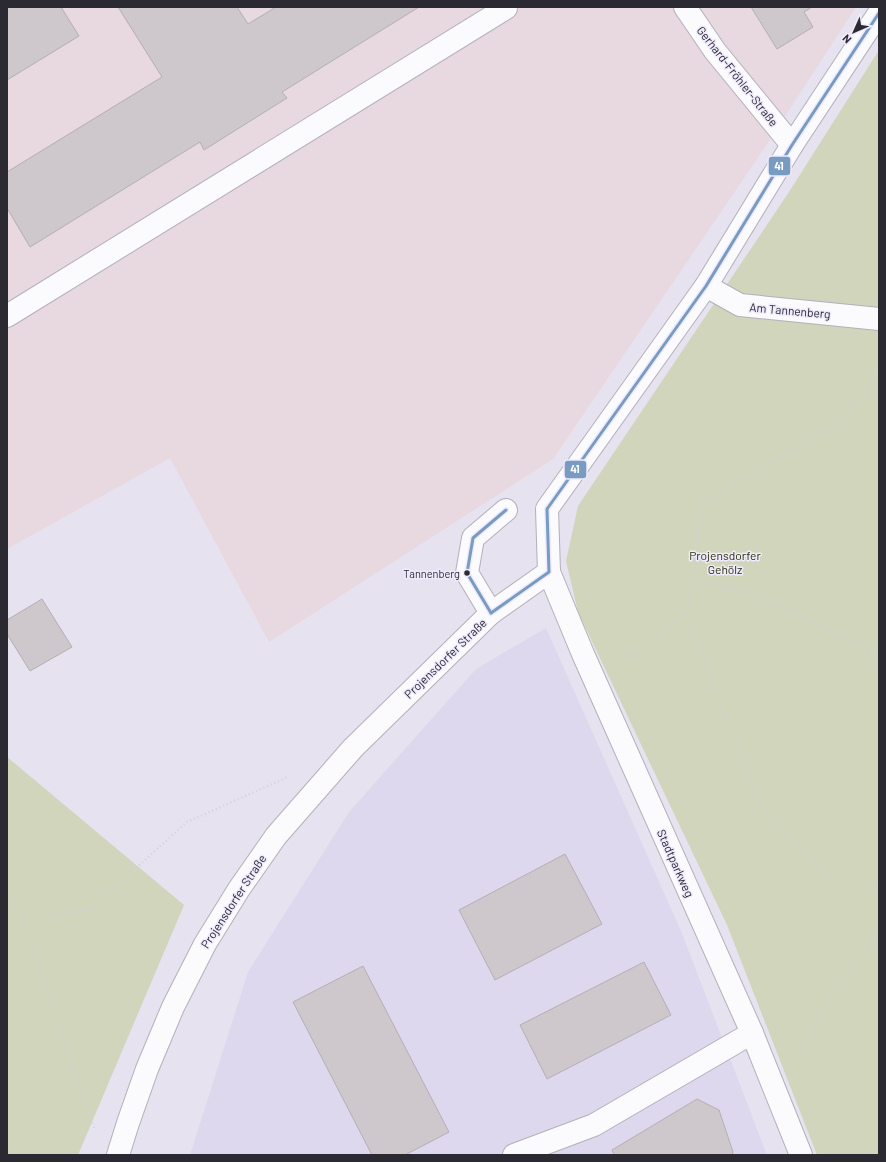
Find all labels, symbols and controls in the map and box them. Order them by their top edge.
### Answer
north arrow [834,12,874,52]
street label: Gerhard-Fröhler-Straße [695,23,781,129]
text: N [839,32,854,47]
line badge: 41 [768,156,791,176]
text: 41 [774,159,784,172]
street label: Am Tannenberg [749,299,831,321]
line badge: 41 [564,460,587,479]
text: 41 [570,462,580,475]
park label: Projensdorfer Gehölz [689,548,761,576]
place label: Tannenberg [403,567,460,580]
marker: Tannenberg [462,568,472,578]
street label: Projensdorfer Straße [401,615,489,701]
street label: Stadtparkweg [655,827,697,899]
street label: Projensdorfer Straße [197,851,269,951]

